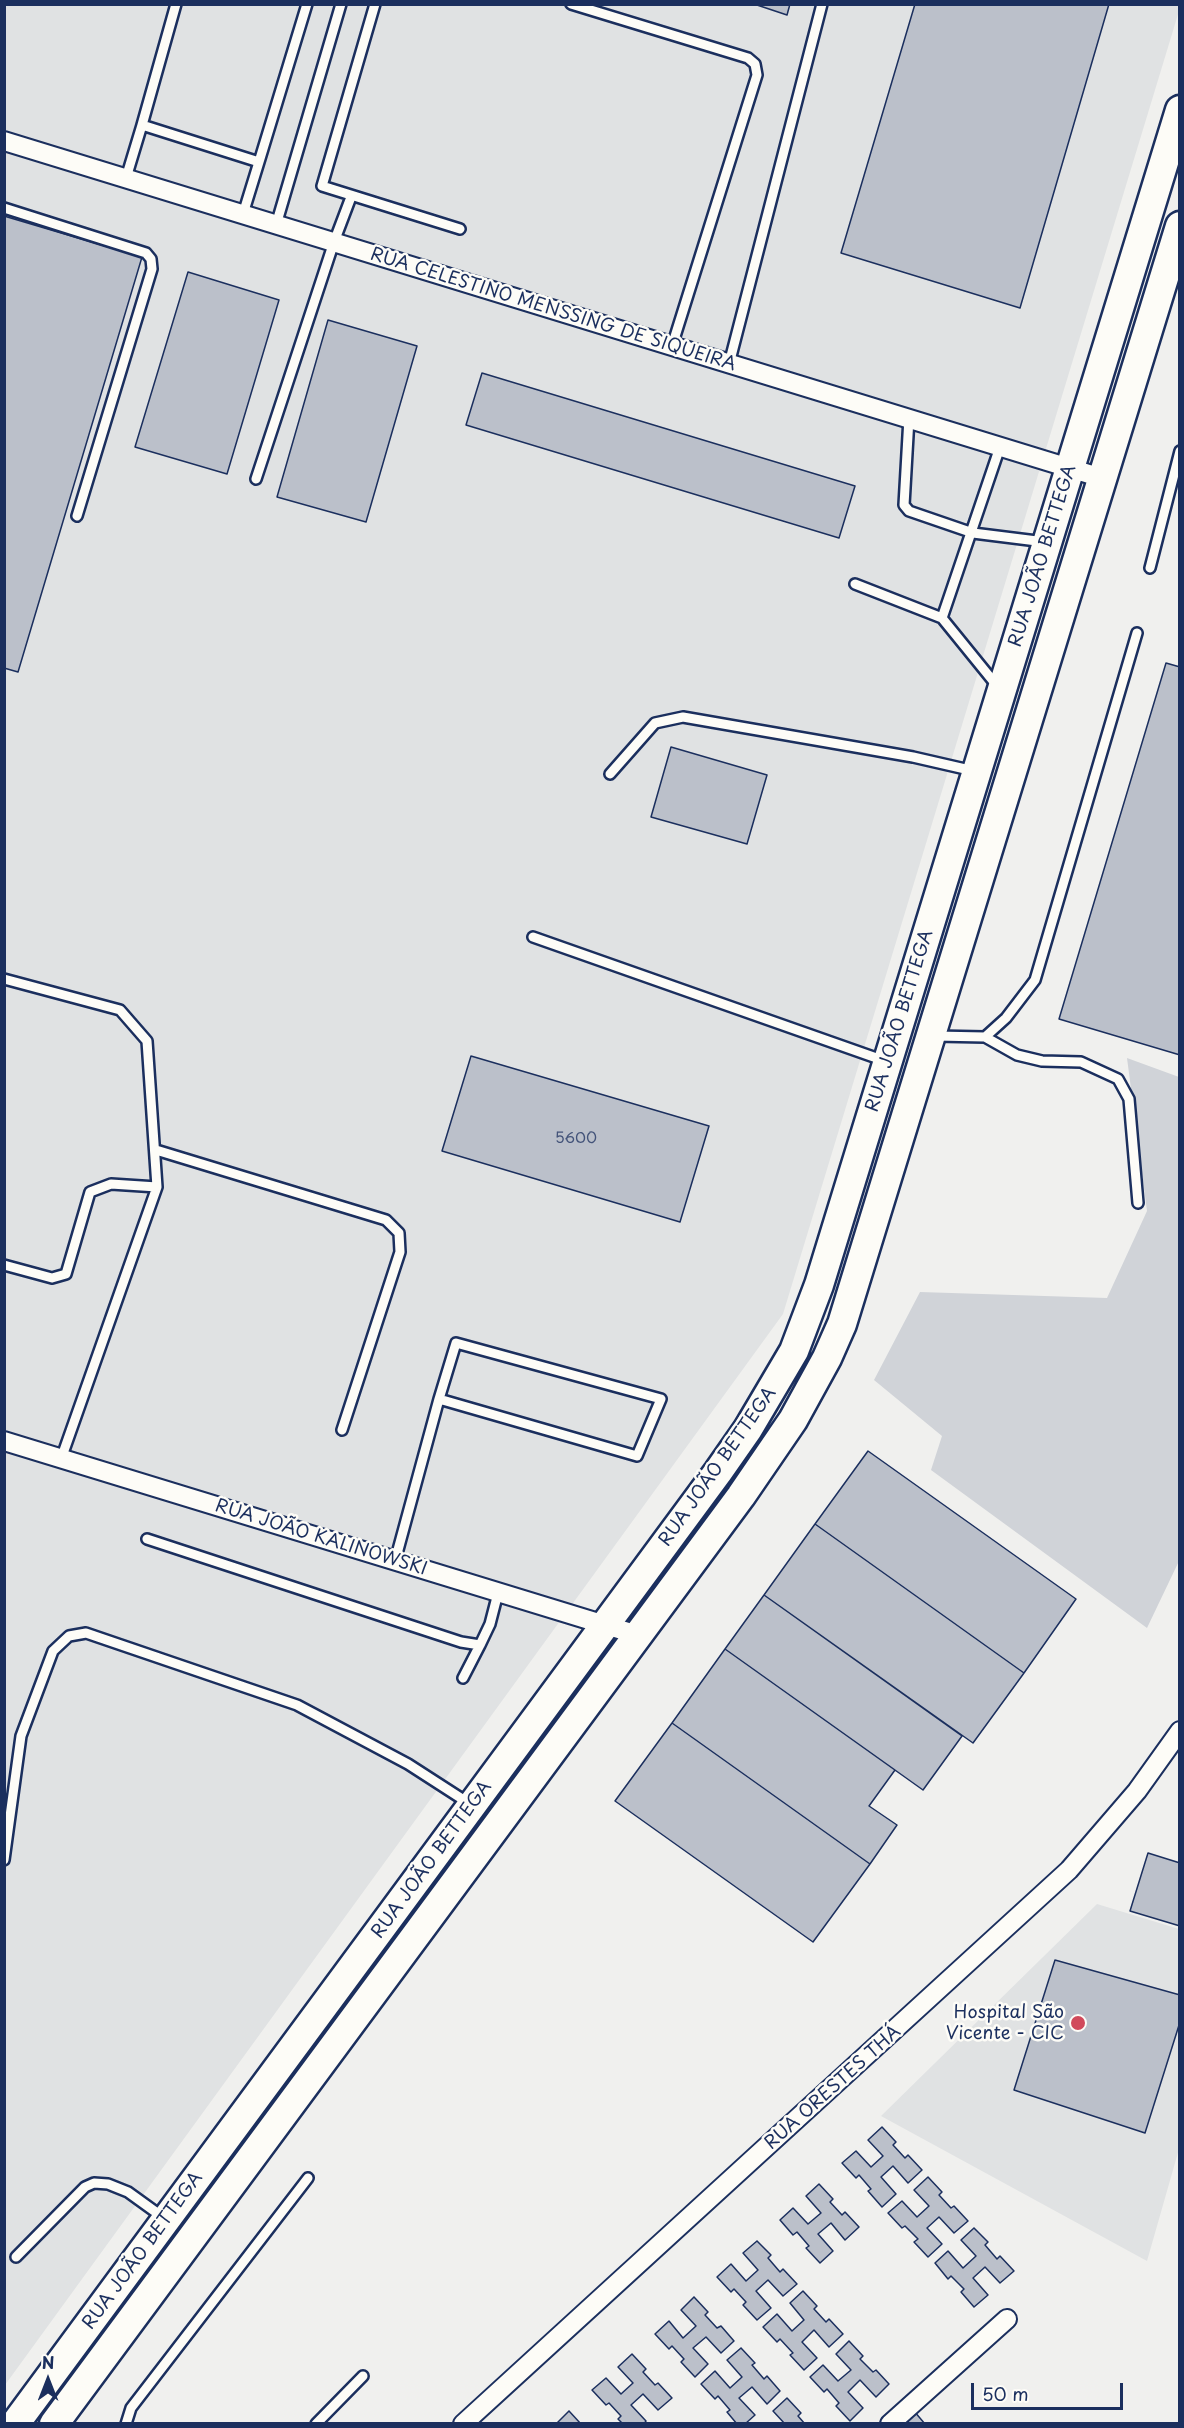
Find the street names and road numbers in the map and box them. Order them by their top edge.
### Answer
street label: RUA CELESTINO MENSSING DE SIQUEIRA [367,244,739,376]
street label: RUA JOÃO BETTEGA [1005,462,1081,650]
street label: RUA JOÃO BETTEGA [862,927,938,1115]
street label: RUA JOÃO BETTEGA [655,1383,781,1551]
street label: RUA JOÃO KALINOWSKI [212,1495,430,1581]
street label: RUA JOÃO BETTEGA [368,1777,496,1943]
street label: RUA ORESTES THÁ [761,2021,905,2155]
street label: RUA JOÃO BETTEGA [79,2168,207,2334]

